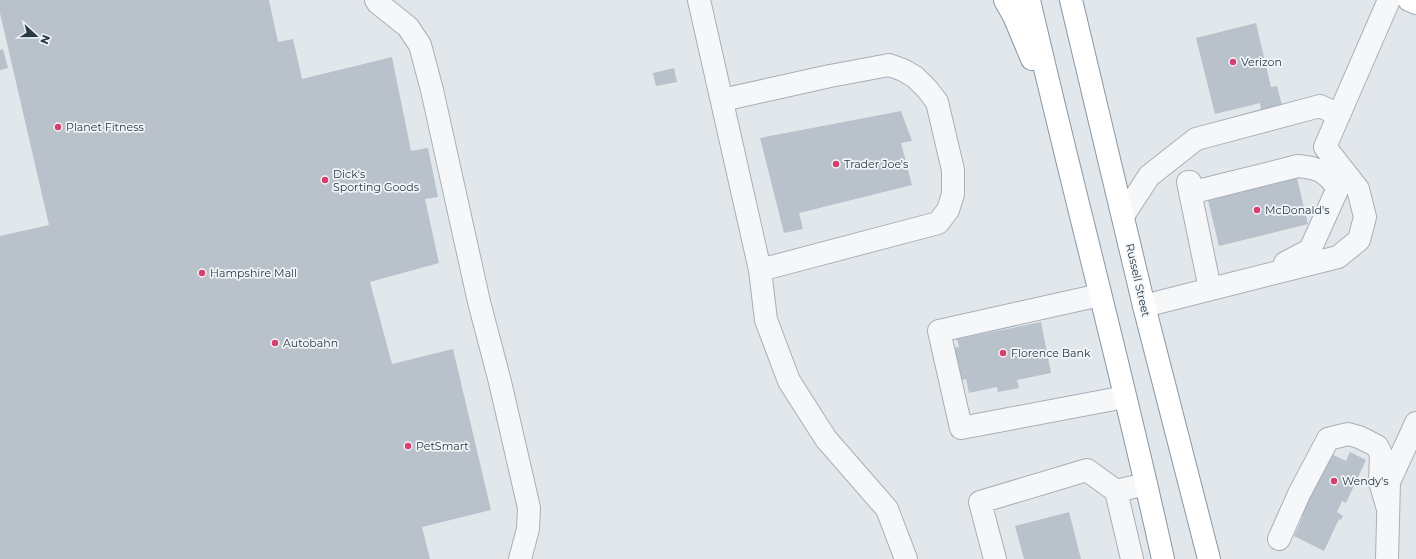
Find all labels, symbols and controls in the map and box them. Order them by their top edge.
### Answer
north arrow [16,16,56,56]
text: N [37,33,53,46]
place label: Verizon [1241,55,1282,69]
marker: Verizon [1228,57,1238,67]
place label: Planet Fitness [66,120,145,134]
marker: Planet Fitness [53,122,63,132]
place label: Trader Joe's [844,157,909,171]
marker: Trader Joe's [831,159,841,169]
place label: Dick's Sporting Goods [333,167,420,194]
marker: Dick's Sporting Goods [320,175,330,185]
place label: McDonald's [1265,203,1330,217]
marker: McDonald's [1252,205,1262,215]
street label: Russell Street [1123,242,1153,319]
place label: Hampshire Mall [210,266,297,280]
marker: Hampshire Mall [197,268,207,278]
place label: Autobahn [283,336,338,350]
marker: Autobahn [270,338,280,348]
place label: Florence Bank [1011,346,1091,360]
marker: Florence Bank [998,348,1008,358]
place label: PetSmart [416,439,469,453]
marker: PetSmart [403,441,413,451]
place label: Wendy's [1342,474,1389,488]
marker: Wendy's [1329,476,1339,486]

